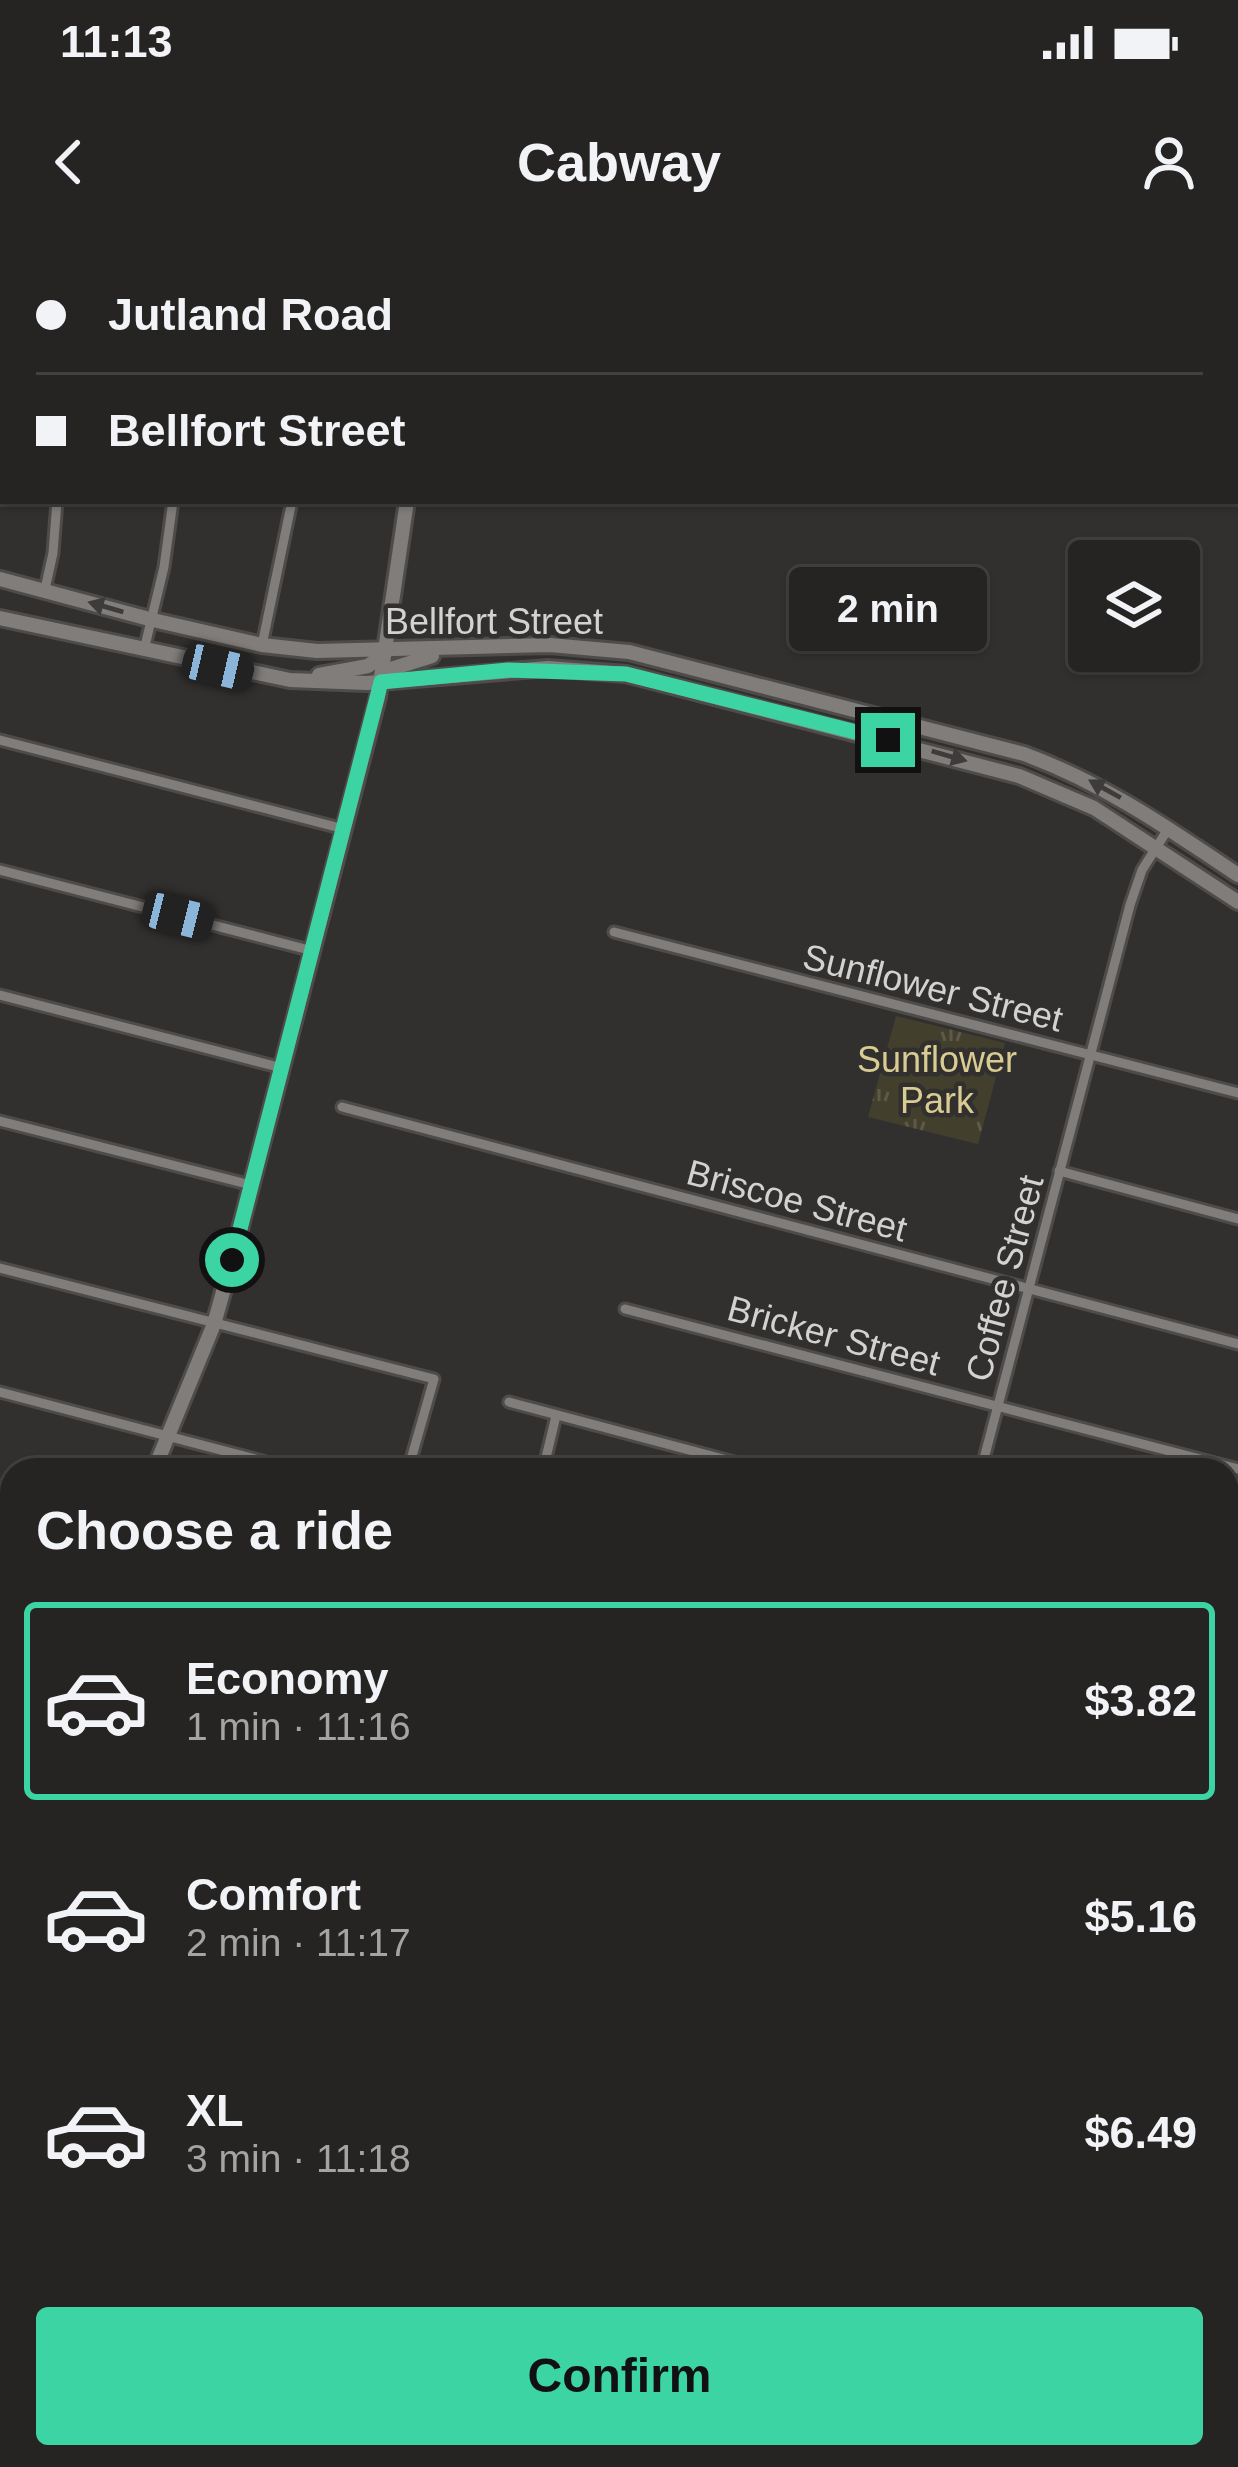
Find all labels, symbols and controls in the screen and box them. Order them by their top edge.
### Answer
text: 11:13 [60,16,173,67]
icon: back [36,129,102,195]
icon: person [1136,129,1202,195]
text: Cabway [517,132,721,192]
text: Jutland Road [108,289,393,340]
text: Bellfort Street [108,405,406,456]
map controls [1068,540,1200,672]
button: layers [1068,540,1200,672]
callout: 2 min [789,566,987,650]
text: 2 min [837,587,939,630]
one-way arrow [87,597,124,615]
street label: Bellfort Street [385,601,603,642]
car [179,641,257,693]
route end [861,713,915,767]
one-way arrow [931,748,968,767]
one-way arrow [1087,779,1122,800]
car [139,890,217,942]
street label: Sunflower Street [799,935,1067,1040]
park label: Sunflower Park [857,1039,1017,1121]
street label: Briscoe Street [682,1151,911,1250]
street label: Coffee Street [957,1171,1052,1386]
route start [205,1233,259,1287]
street label: Bricker Street [723,1287,944,1384]
text: Choose a ride [36,1500,393,1560]
icon: car [42,1647,150,1755]
text: Economy [186,1653,389,1704]
text: $3.82 [1084,1675,1197,1726]
text: 1 min · 11:16 [186,1705,411,1748]
icon: car [42,1863,150,1971]
text: Comfort [186,1869,361,1920]
text: $5.16 [1084,1891,1197,1942]
text: 2 min · 11:17 [186,1921,411,1964]
icon: car [42,2079,150,2187]
text: XL [186,2085,244,2136]
text: $6.49 [1084,2107,1197,2158]
text: 3 min · 11:18 [186,2137,411,2180]
button: Confirm [36,2307,1203,2445]

